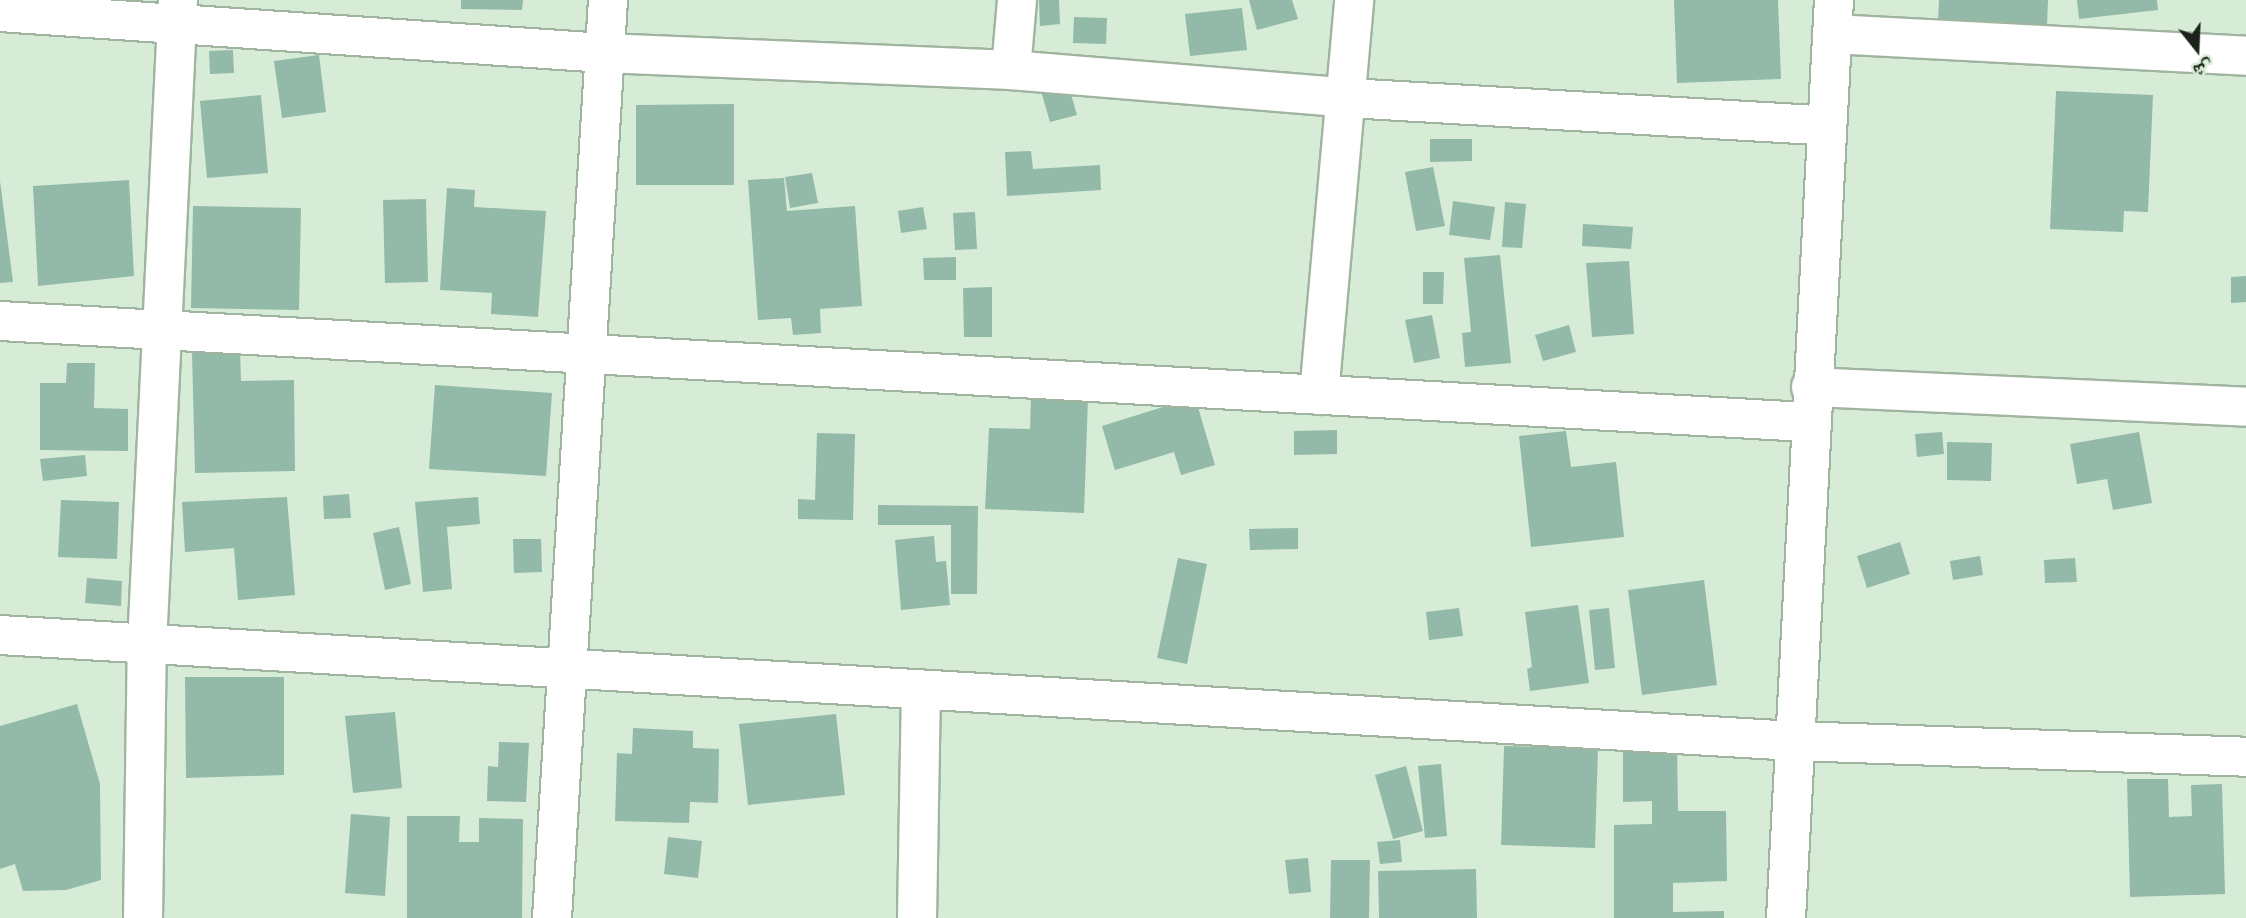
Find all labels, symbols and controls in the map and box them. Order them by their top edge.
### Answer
north arrow [2162,14,2232,84]
text: ش [2191,56,2216,83]

